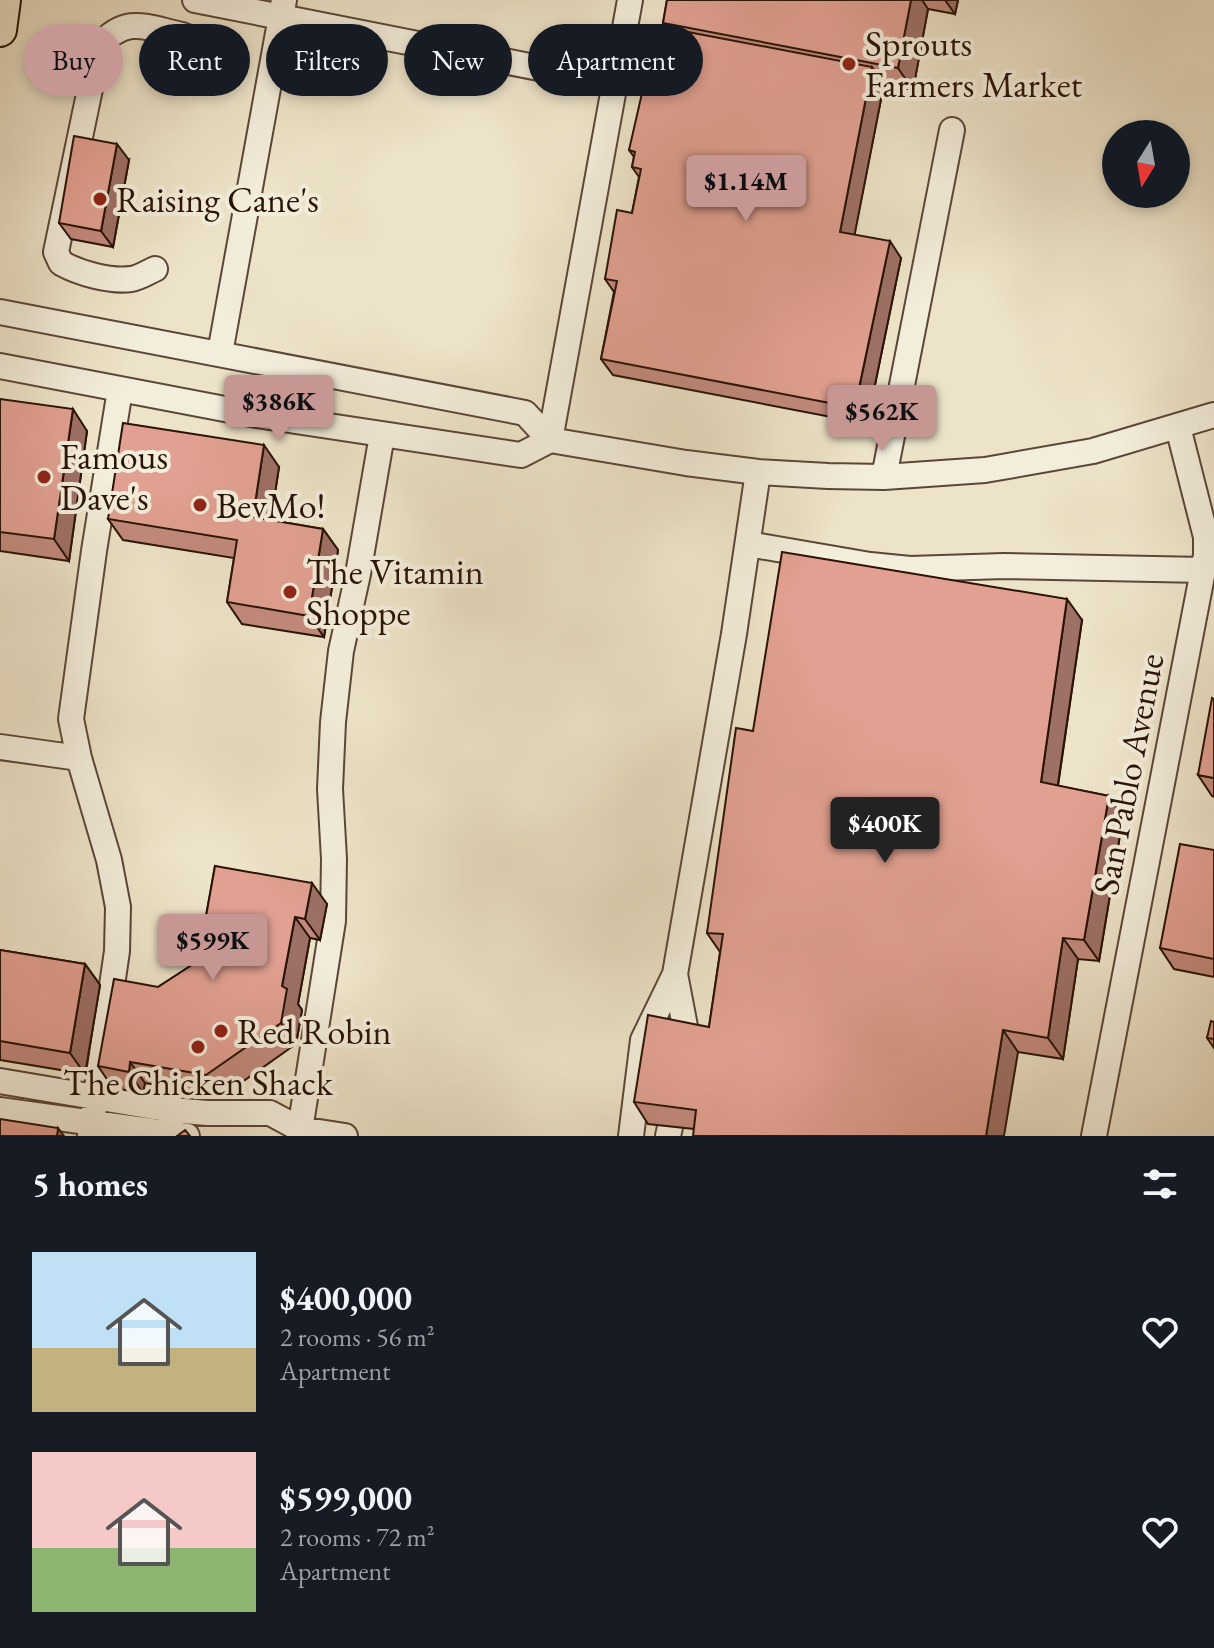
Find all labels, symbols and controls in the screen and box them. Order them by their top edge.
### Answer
place label: Sprouts Farmers Market [865,20,1083,108]
chip: Buy [24,24,123,96]
chip: Rent [139,24,250,96]
chip: Filters [266,24,388,96]
chip: New [404,24,512,96]
chip: Apartment [528,24,703,96]
marker: Sprouts Farmers Market [840,55,858,73]
north arrow [1102,120,1190,208]
map controls [1102,120,1190,208]
pin: $1.14M [681,155,811,223]
text: $1.14M [704,164,788,198]
place label: Raising Cane's [116,176,319,223]
marker: Raising Cane's [91,190,109,208]
pin: $386K [223,375,335,443]
text: $386K [242,384,316,418]
pin: $562K [826,385,938,453]
text: $562K [845,394,919,428]
place label: Famous Dave's [60,433,168,521]
marker: Famous Dave's [35,468,53,486]
place label: BevMo! [216,482,325,529]
marker: BevMo! [191,496,209,514]
place label: The Vitamin Shoppe [306,548,484,636]
marker: The Vitamin Shoppe [281,583,299,601]
street label: San Pablo Avenue [1082,649,1174,899]
pin: $400K [829,797,941,865]
text: $400K [848,806,922,840]
pin: $599K [157,914,269,982]
text: $599K [176,923,250,957]
place label: Red Robin [237,1008,392,1055]
marker: Red Robin [212,1022,230,1040]
marker: The Chicken Shack [189,1038,207,1056]
place label: The Chicken Shack [63,1059,334,1106]
text: 5 homes [32,1162,148,1206]
icon: filters [1138,1162,1182,1206]
text: $400,000 [280,1276,412,1320]
icon: home [96,1284,192,1380]
icon: heart [1138,1310,1182,1354]
text: 2 rooms · 56 m² [280,1320,435,1354]
text: Apartment [280,1354,390,1388]
text: $599,000 [280,1476,412,1520]
icon: home [96,1484,192,1580]
icon: heart [1138,1510,1182,1554]
text: 2 rooms · 72 m² [280,1520,435,1554]
text: Apartment [280,1554,390,1588]

